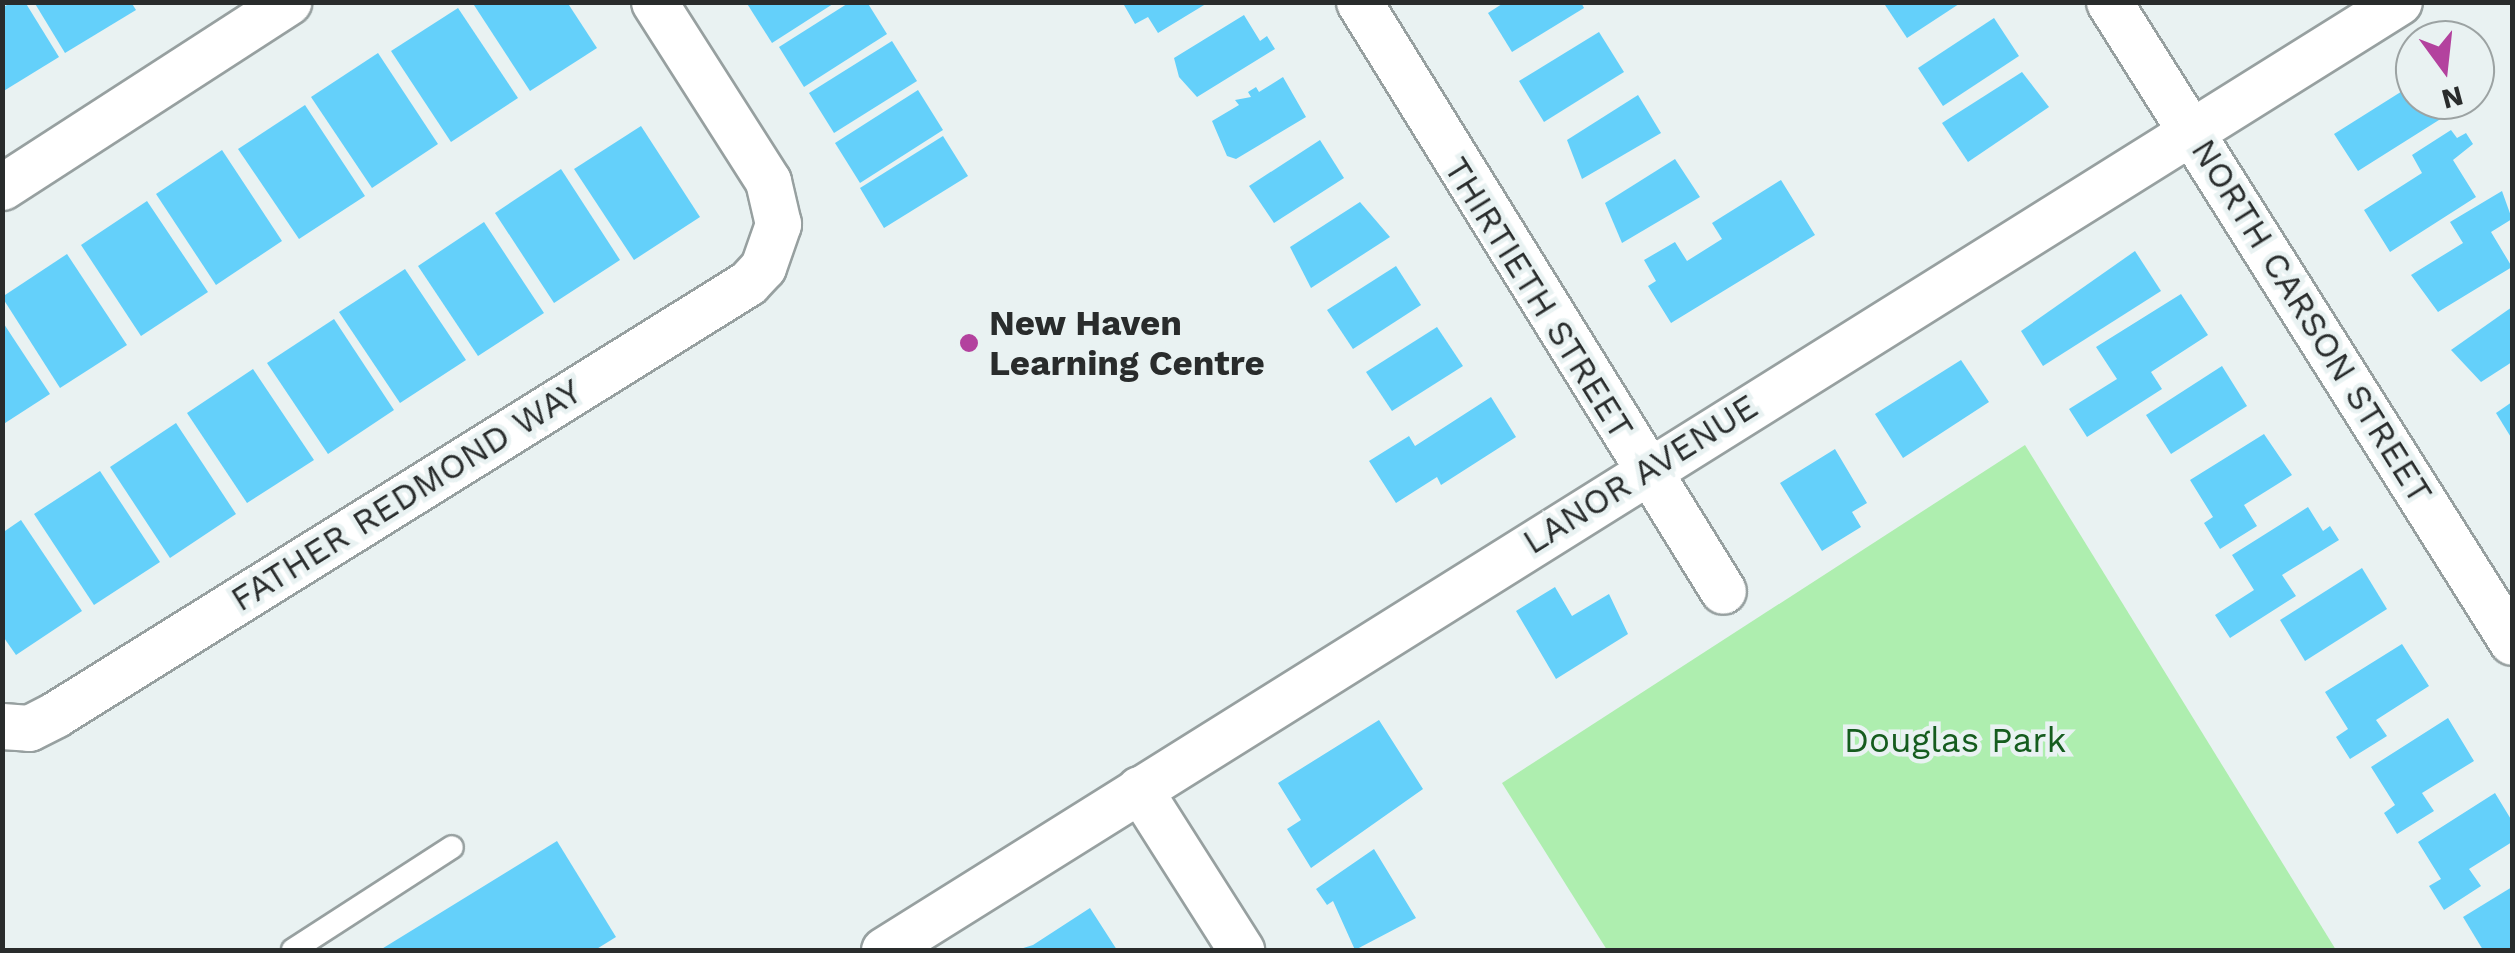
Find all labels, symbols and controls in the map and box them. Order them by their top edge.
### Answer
north arrow [2395,20,2495,120]
text: N [2438,79,2467,116]
street label: NORTH CARSON STREET [2183,131,2441,511]
street label: THIRTIETH STREET [1435,150,1643,446]
place label: New Haven Learning Centre [989,302,1265,384]
marker: New Haven Learning Centre [958,332,980,354]
street label: FATHER REDMOND WAY [223,370,589,620]
street label: LANOR AVENUE [1514,385,1766,563]
park label: Douglas Park [1844,719,2066,761]

